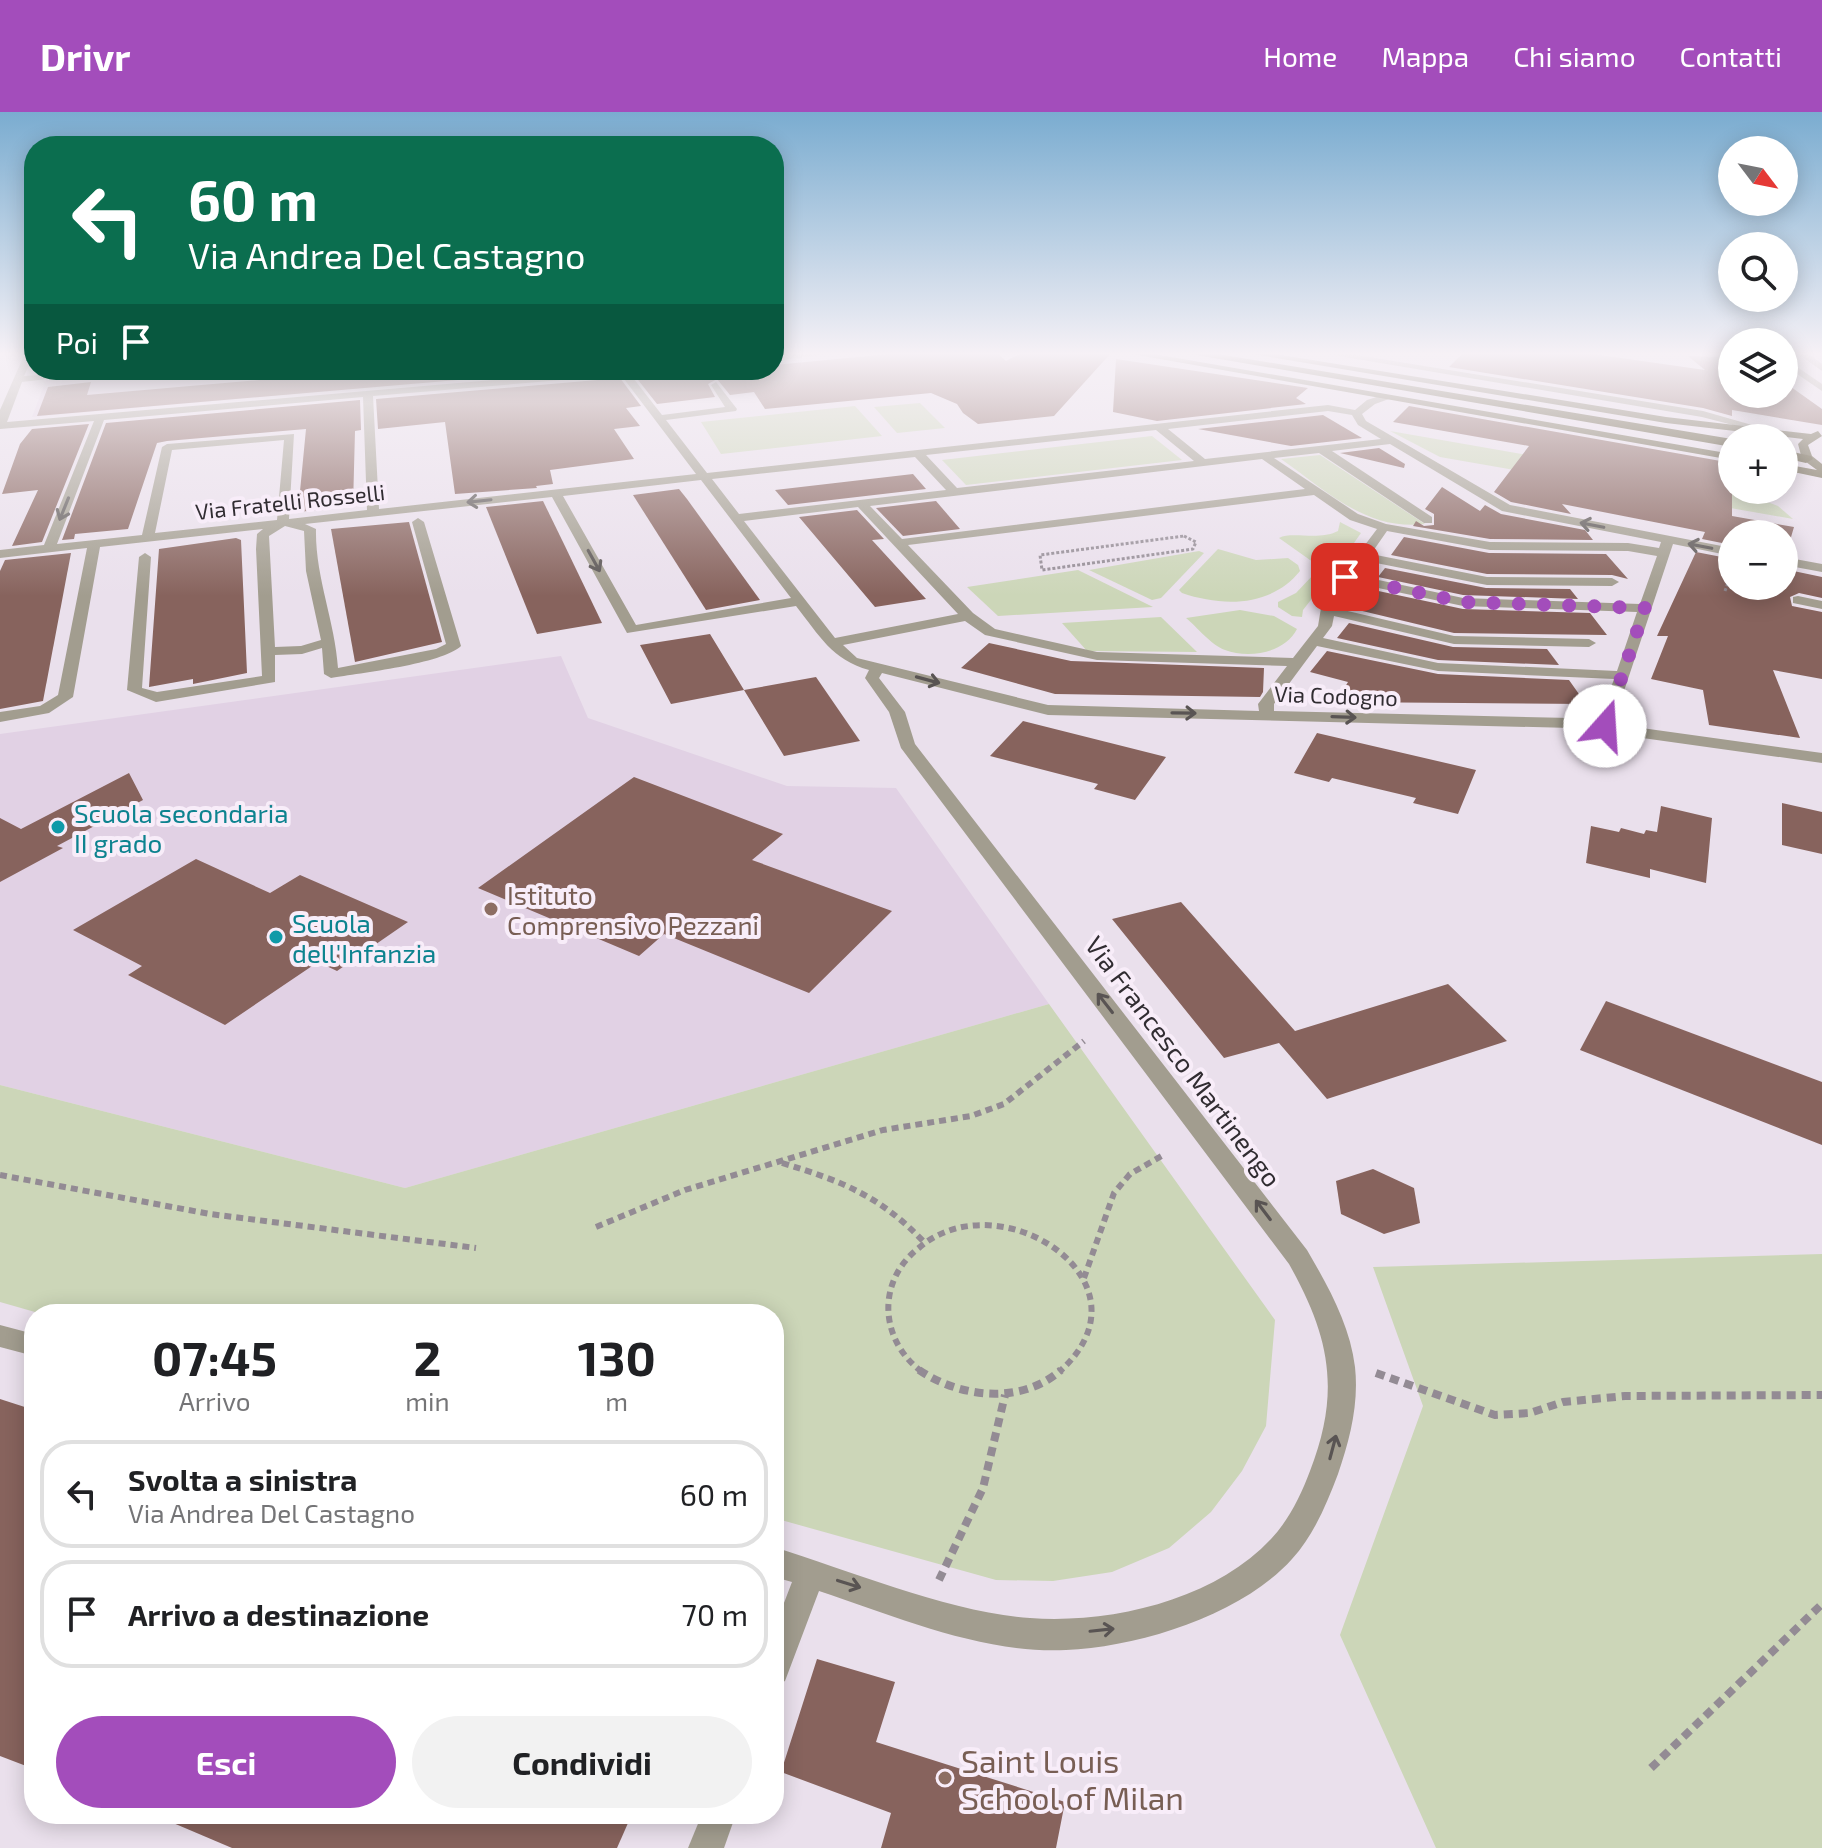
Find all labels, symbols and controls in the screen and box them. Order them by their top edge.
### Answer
text: Drivr [40,33,130,79]
text: Home [1263,39,1337,73]
text: Mappa [1381,39,1469,73]
text: Chi siamo [1513,39,1636,73]
text: Contatti [1680,39,1782,73]
north arrow [1718,136,1798,216]
map controls [1718,136,1798,600]
text: 60 m [188,165,318,232]
icon: left [56,168,160,272]
button: search [1718,232,1798,312]
text: Via Andrea Del Castagno [188,233,585,276]
icon: arrive [114,320,158,364]
text: Poi [56,324,98,360]
button: layers [1718,328,1798,408]
button: + [1718,424,1798,504]
street label: Via Fratelli Rosselli [194,478,386,524]
one-way arrow [466,493,493,508]
one-way arrow [56,496,71,521]
one-way arrow [1580,517,1605,532]
button: − [1718,520,1798,600]
one-way arrow [1688,537,1713,552]
pin [1311,543,1379,611]
one-way arrow [587,549,602,573]
icon: arrive [1323,555,1367,599]
one-way arrow [914,673,940,688]
street label: Via Codogno [1274,680,1398,710]
position arrow [1563,684,1647,768]
one-way arrow [1170,705,1197,721]
one-way arrow [1330,709,1357,724]
place label: Scuola secondaria II grado [74,797,289,858]
marker: Scuola secondaria II grado [49,818,67,836]
place label: Istituto Comprensivo Pezzani [507,879,759,940]
marker: Istituto Comprensivo Pezzani [482,900,500,918]
place label: Scuola dell'Infanzia [292,907,436,968]
marker: Scuola dell'Infanzia [267,928,285,946]
street label: Via Francesco Martinengo [1080,930,1288,1192]
one-way arrow [1097,993,1114,1014]
one-way arrow [1254,1200,1271,1221]
text: 07:45 [152,1328,277,1386]
text: 2 [413,1328,441,1386]
text: 130 [578,1328,656,1386]
text: Arrivo [179,1385,251,1416]
text: min [405,1385,450,1416]
text: m [605,1385,628,1416]
one-way arrow [1327,1435,1342,1461]
text: Svolta a sinistra [128,1461,357,1497]
icon: left [60,1472,104,1516]
text: 60 m [680,1476,748,1512]
text: Via Andrea Del Castagno [128,1497,415,1528]
one-way arrow [835,1577,861,1592]
icon: arrive [60,1592,104,1636]
text: Arrivo a destinazione [128,1596,429,1632]
text: 70 m [682,1596,748,1632]
one-way arrow [1088,1622,1114,1637]
button: Esci [56,1716,396,1808]
button: Condividi [412,1716,752,1808]
place label: Saint Louis School of Milan [961,1741,1184,1816]
marker: Saint Louis School of Milan [936,1769,954,1787]

